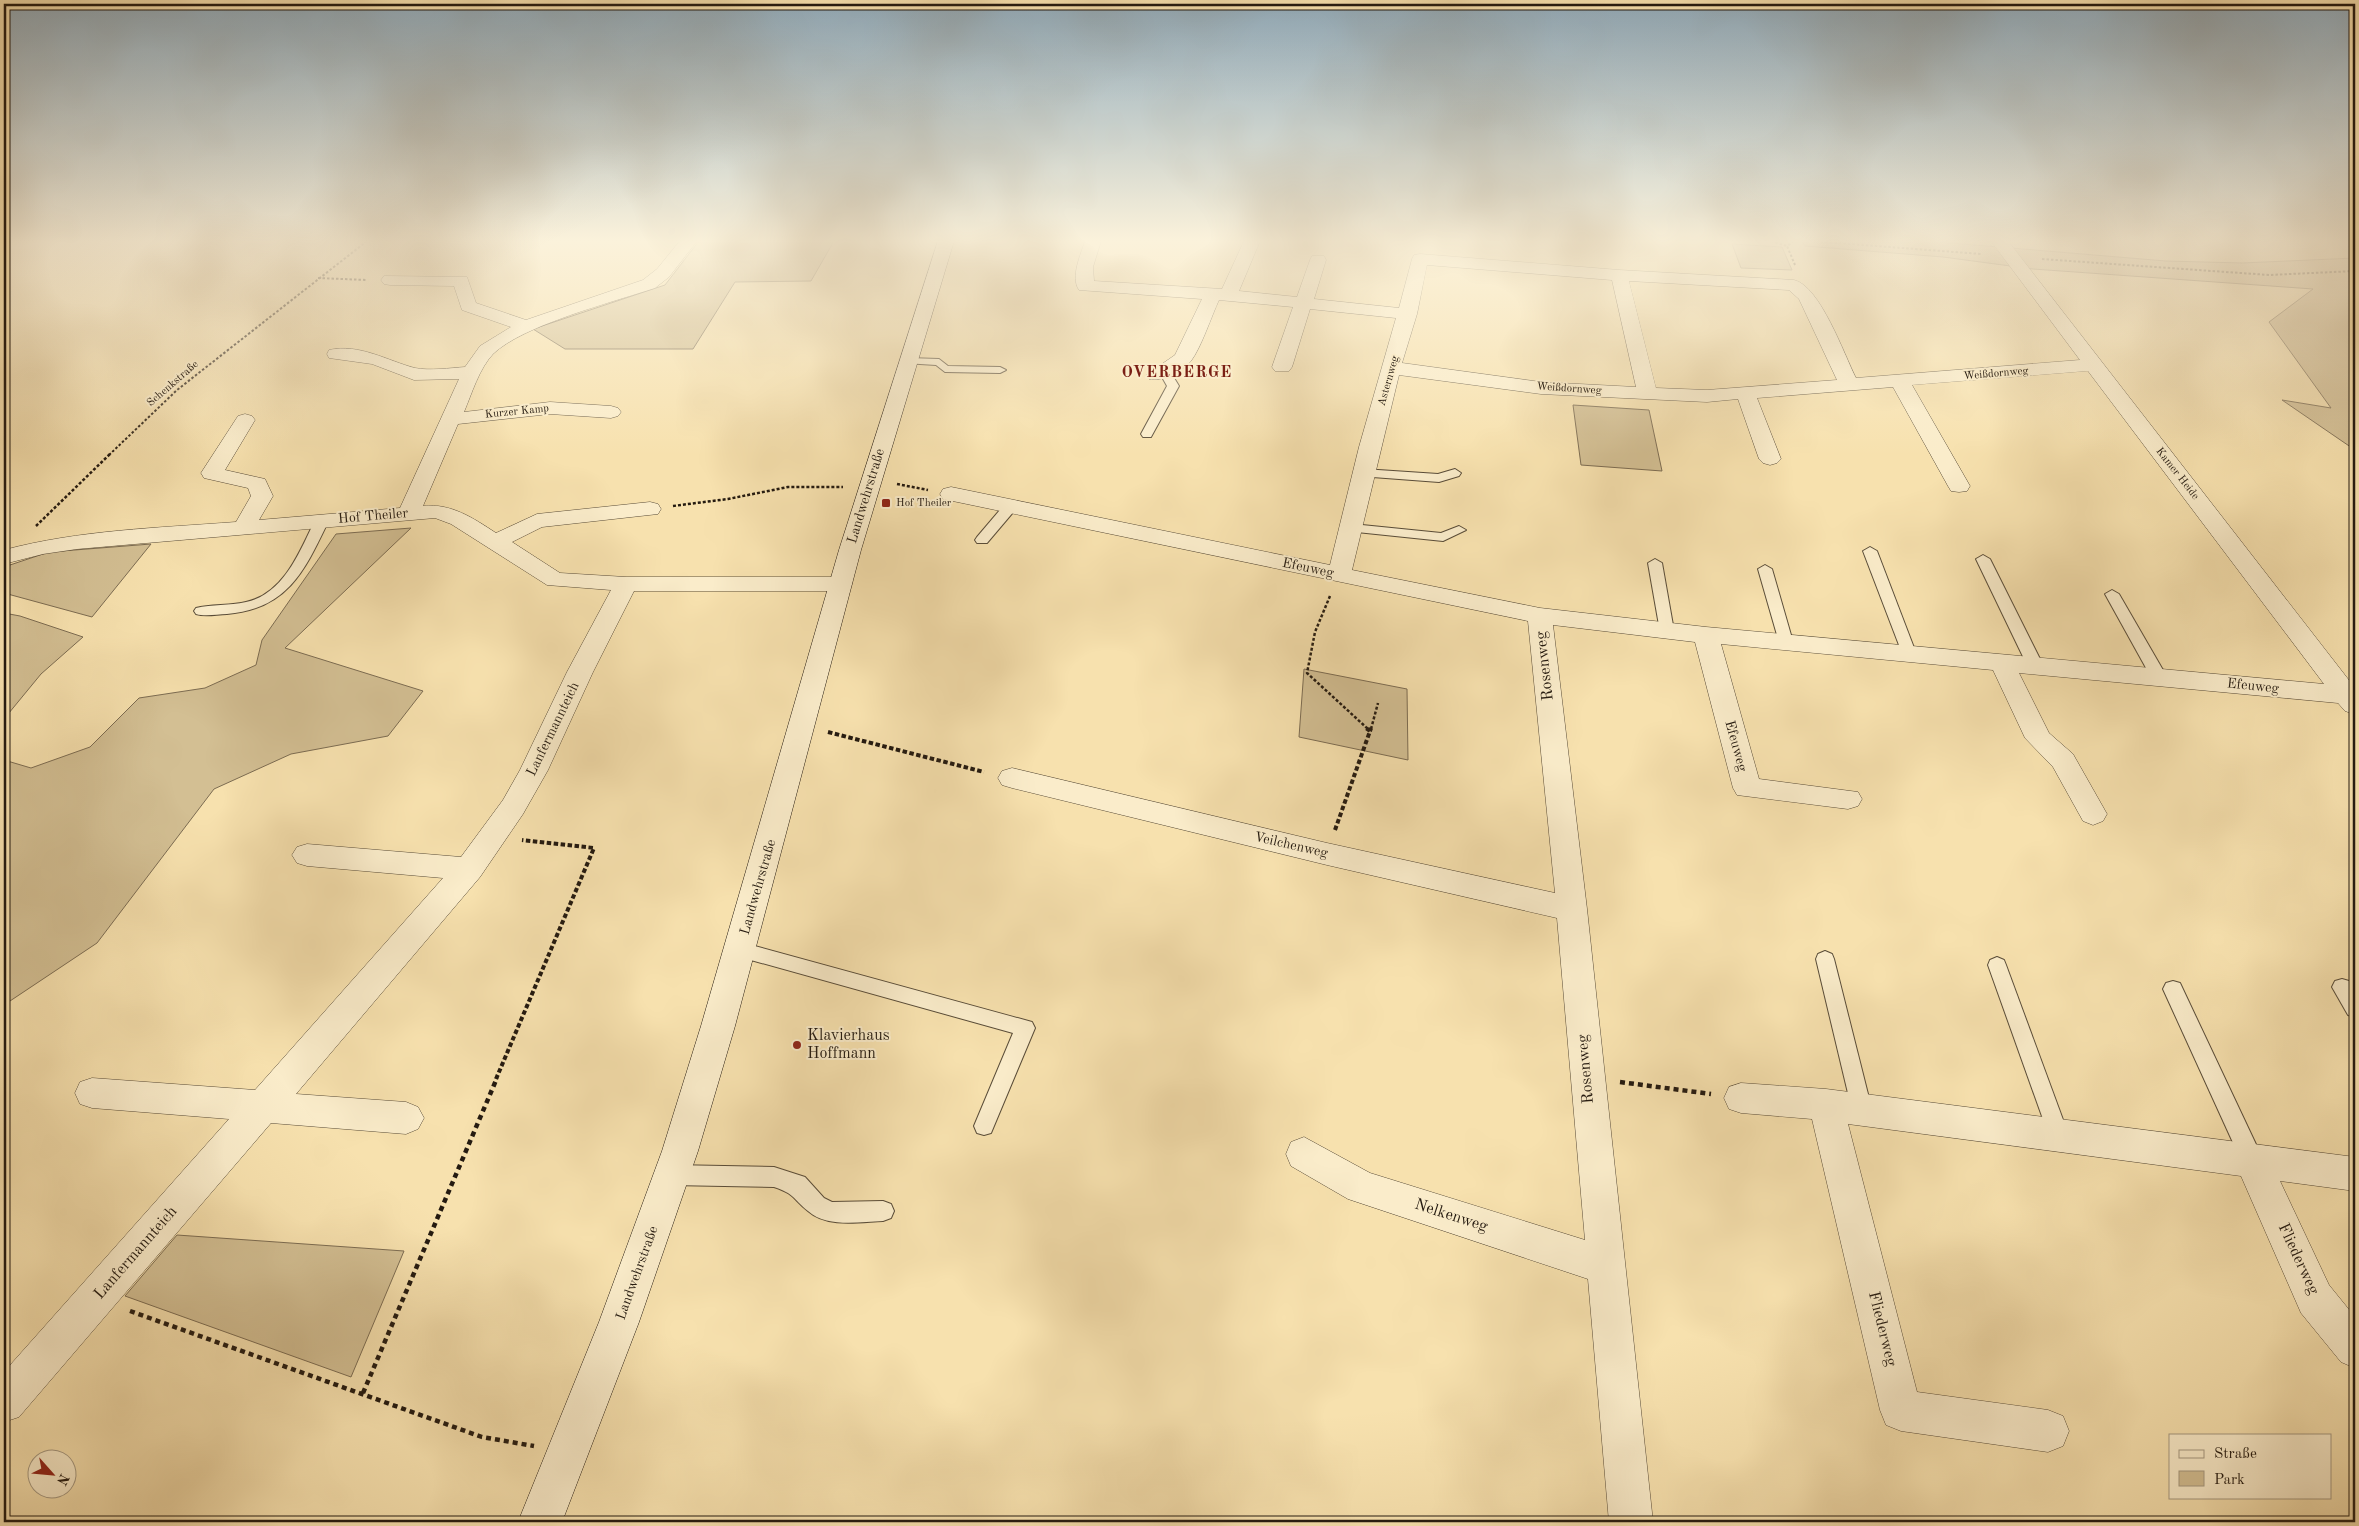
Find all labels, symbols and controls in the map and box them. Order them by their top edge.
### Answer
street label: Asternweg [1377,355,1401,407]
street label: Schenkstraße [145,359,201,409]
district label: OVERBERGE [1122,365,1232,381]
street label: Weißdornweg [1963,366,2029,382]
street label: Weißdornweg [1536,381,1602,397]
street label: Kurzer Kamp [484,403,550,421]
street label: Kamer Heide [2153,446,2201,502]
street label: Landwehrstraße [845,447,887,545]
marker: Hof Theiler [880,497,892,509]
place label: Hof Theiler [896,498,952,509]
street label: Hof Theiler [337,506,409,526]
street label: Efeuweg [1281,556,1336,580]
street label: Rosenweg [1533,630,1557,702]
street label: Efeuweg [2226,676,2280,696]
street label: Lanfermannteich [524,679,582,778]
street label: Efeuweg [1722,719,1750,774]
street label: Veilchenweg [1253,830,1330,860]
street label: Landwehrstraße [738,838,778,936]
place label: Klavierhaus Hoffmann [807,1028,890,1062]
street label: Rosenweg [1575,1033,1597,1105]
marker: Klavierhaus Hoffmann [791,1039,803,1051]
street label: Nelkenweg [1412,1197,1490,1235]
street label: Lanfermannteich [91,1203,181,1303]
street label: Fliederweg [2275,1221,2322,1297]
street label: Landwehrstraße [614,1224,660,1322]
street label: Fliederweg [1865,1290,1899,1369]
legend [2169,1434,2332,1498]
text: Straße [2214,1447,2257,1462]
north arrow [28,1448,78,1498]
text: N [54,1472,71,1488]
text: Park [2214,1473,2245,1488]

